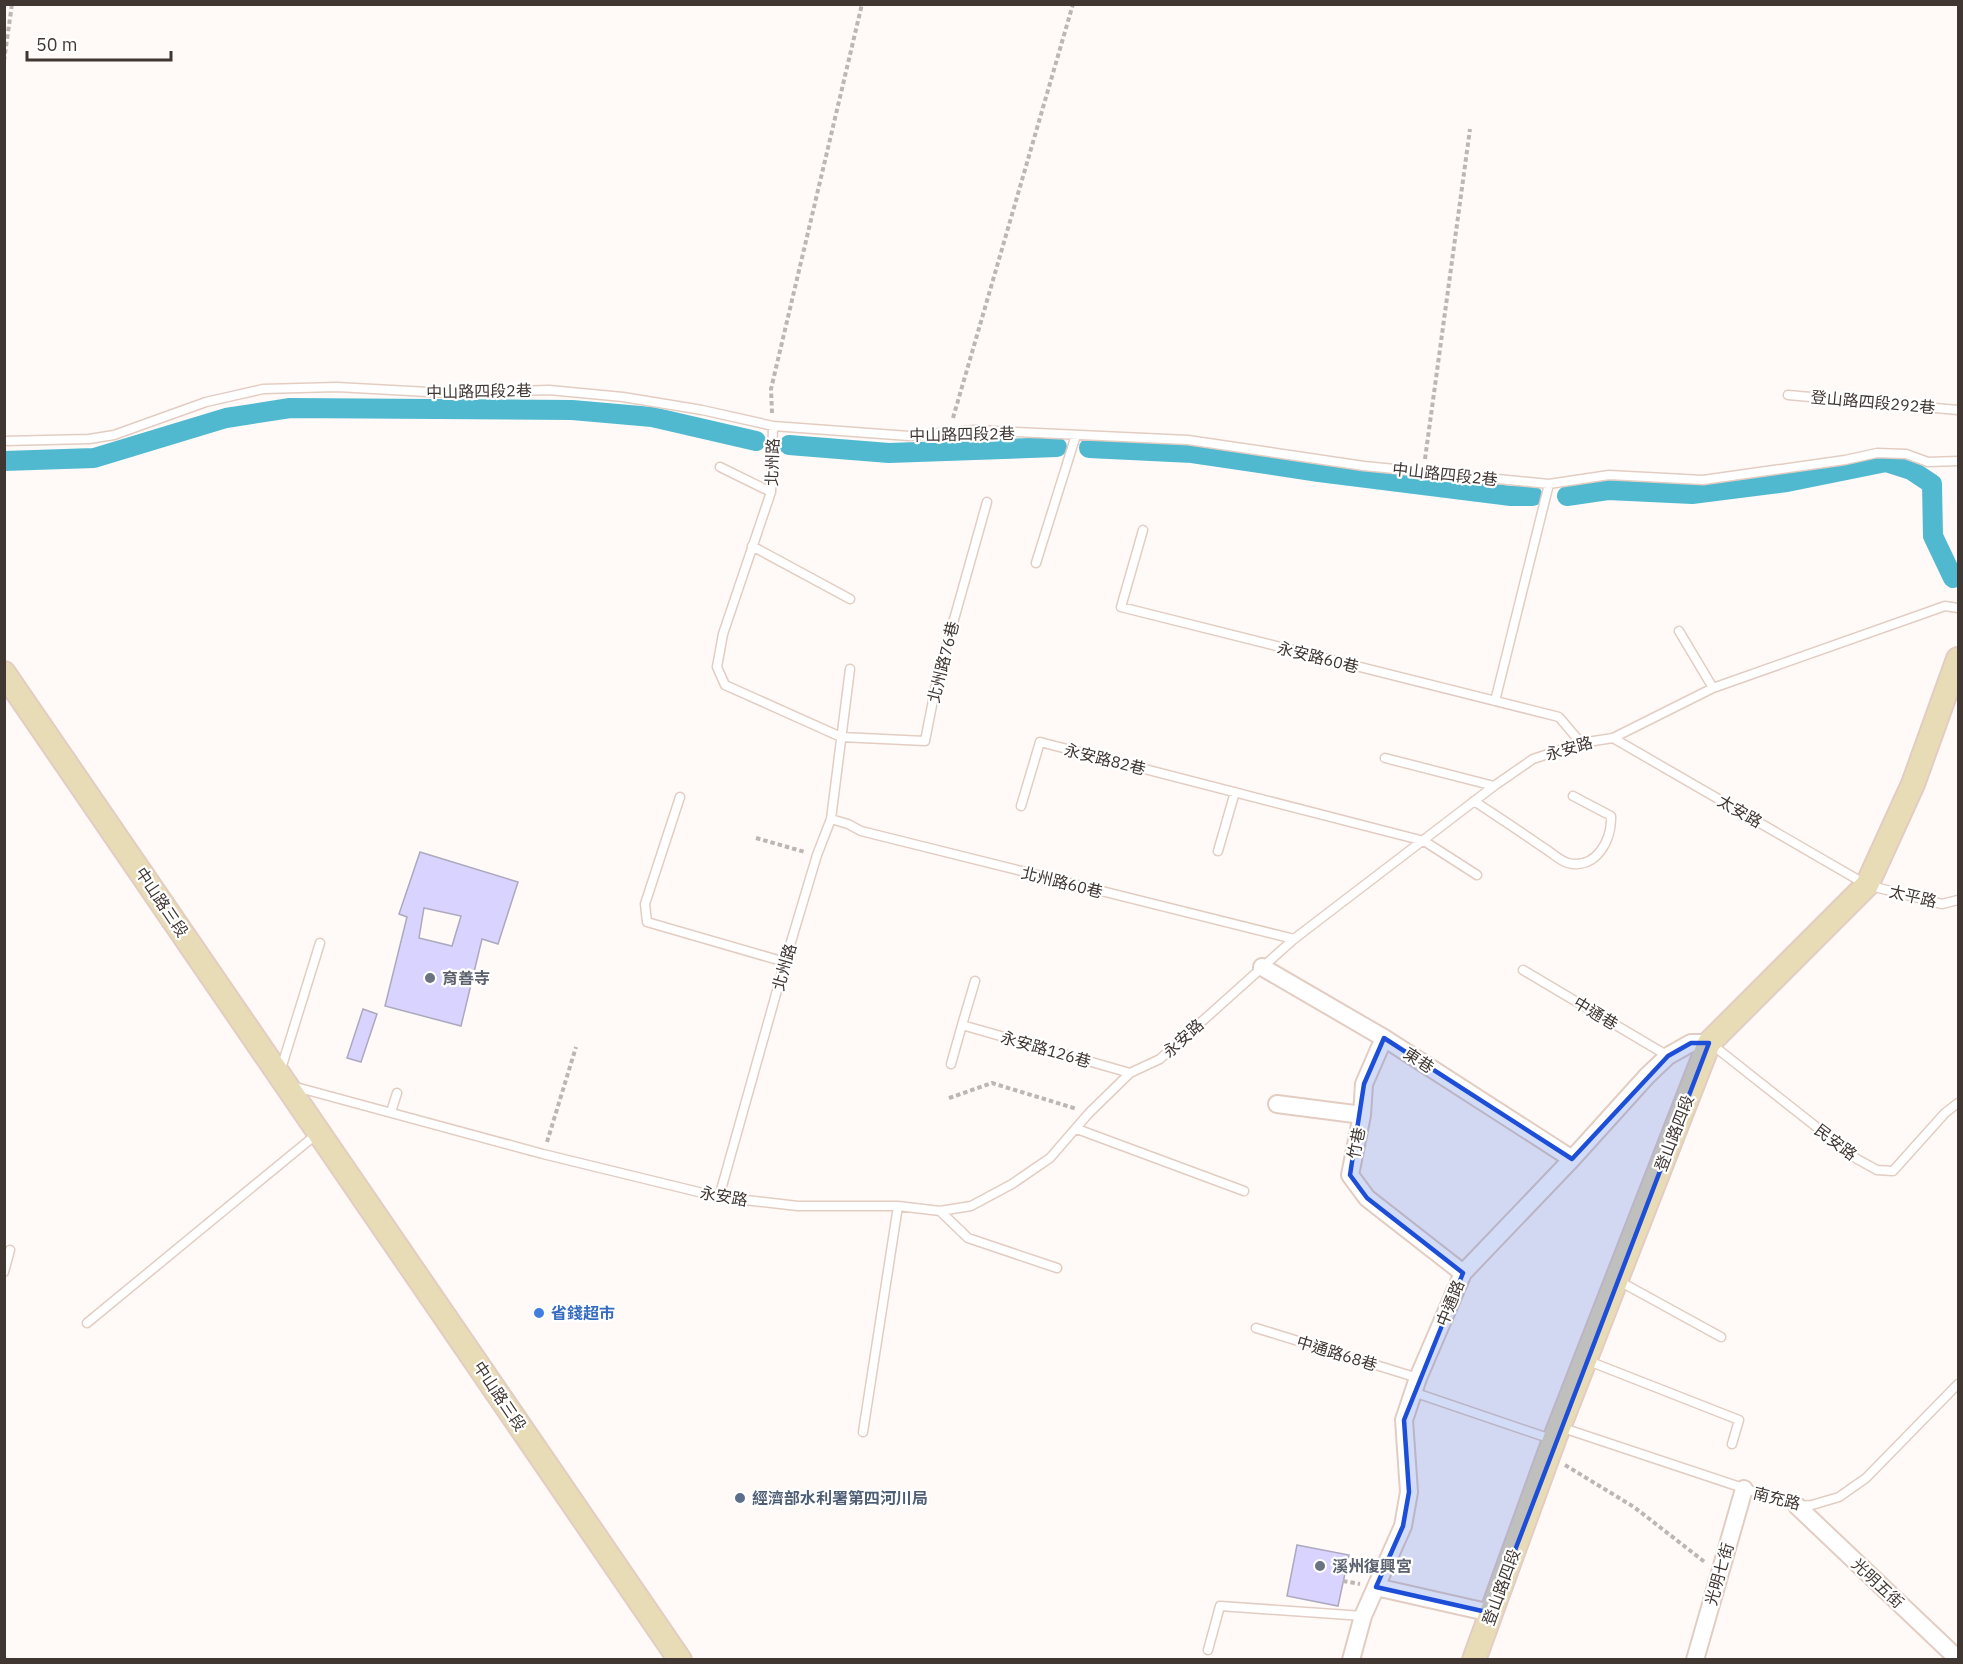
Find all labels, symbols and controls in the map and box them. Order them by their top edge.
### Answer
scale bar [27,24,171,62]
text: 50 m [36,33,78,56]
street label: 中山路四段2巷 [426,380,532,402]
street label: 登山路四段292巷 [1810,387,1936,417]
street label: 中山路四段2巷 [909,423,1015,445]
street label: 北州路 [761,438,783,486]
street label: 中山路四段2巷 [1391,459,1499,489]
street label: 北州路76巷 [923,619,963,705]
street label: 永安路60巷 [1275,637,1361,677]
street label: 永安路 [1543,732,1595,764]
street label: 永安路82巷 [1062,739,1148,779]
street label: 太安路 [1714,790,1766,832]
street label: 北州路60巷 [1019,862,1105,902]
street label: 中山路三段 [131,863,193,941]
street label: 太平路 [1887,881,1939,911]
street label: 北州路 [768,941,800,993]
place label: 育善寺 [442,968,490,988]
marker: 育善寺 [423,971,437,985]
street label: 中通巷 [1570,992,1622,1034]
street label: 永安路 [1158,1015,1208,1061]
street label: 永安路126巷 [999,1027,1093,1071]
street label: 東巷 [1400,1043,1438,1077]
street label: 登山路四段 [1650,1092,1698,1174]
street label: 民安路 [1811,1120,1861,1164]
street label: 竹巷 [1343,1125,1369,1161]
street label: 永安路 [699,1182,749,1210]
street label: 中通路 [1432,1277,1468,1329]
place label: 省錢超市 [551,1303,615,1323]
marker: 省錢超市 [532,1306,546,1320]
street label: 中通路68巷 [1294,1331,1380,1375]
street label: 中山路三段 [469,1357,531,1435]
street label: 南充路 [1751,1482,1803,1514]
place label: 經濟部水利署第四河川局 [752,1488,928,1508]
marker: 經濟部水利署第四河川局 [733,1491,747,1505]
street label: 光明七街 [1701,1540,1737,1608]
street label: 登山路四段 [1478,1546,1524,1628]
street label: 光明五街 [1848,1554,1908,1612]
place label: 溪州復興宮 [1332,1556,1412,1576]
marker: 溪州復興宮 [1313,1559,1327,1573]

